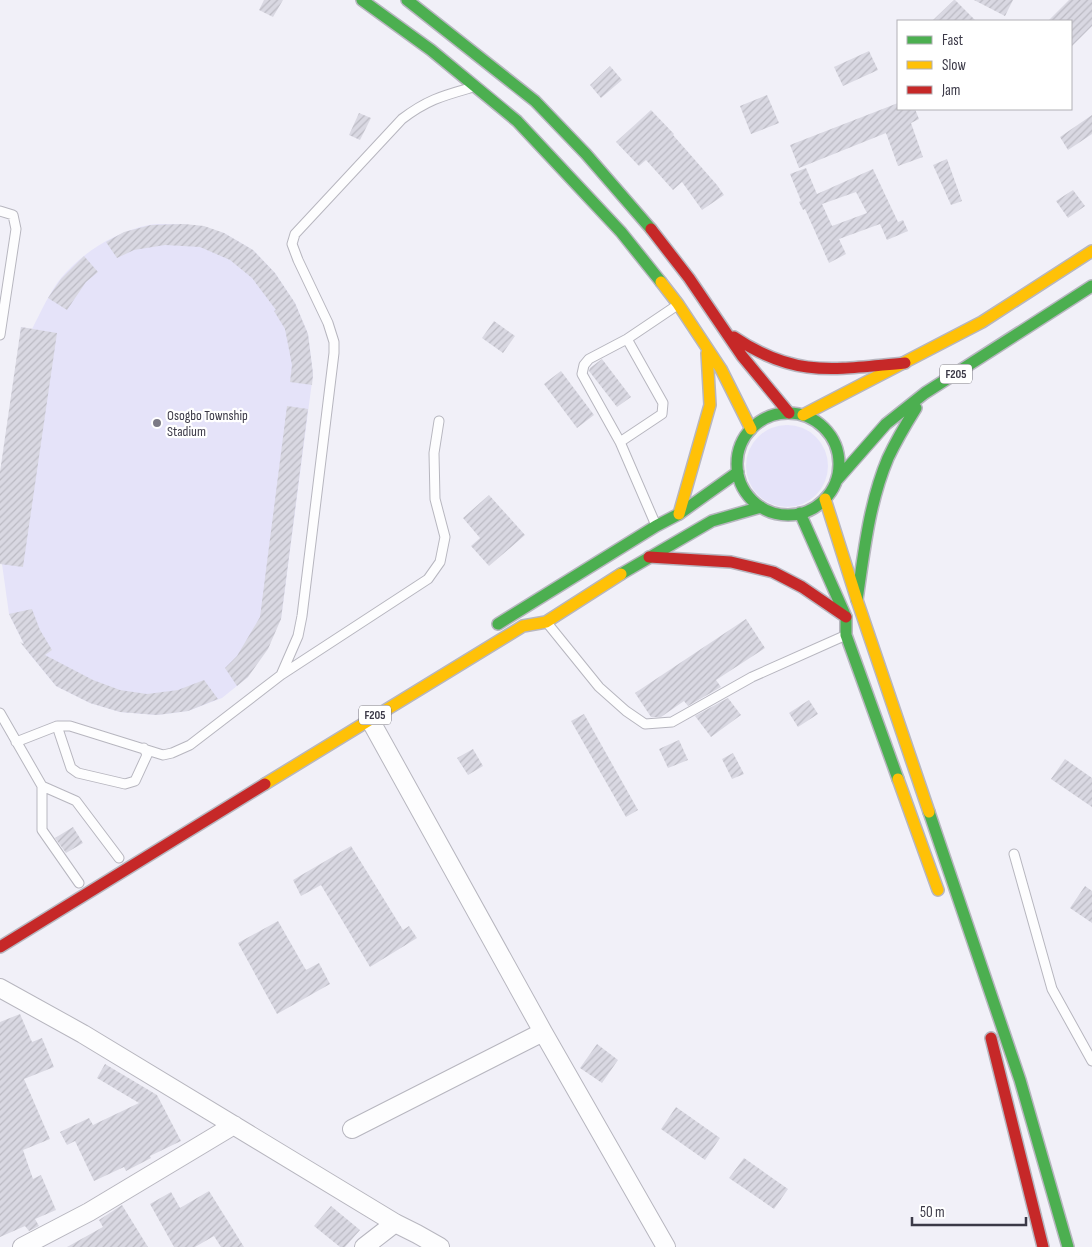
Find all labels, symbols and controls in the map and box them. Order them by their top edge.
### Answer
legend [897,20,1072,110]
text: Fast [942,31,964,50]
text: Slow [942,56,966,75]
text: Jam [941,81,960,100]
road number: F205 [940,364,972,384]
place label: Osogbo Township Stadium [167,407,248,440]
marker: Osogbo Township Stadium [151,417,163,429]
road number: F205 [359,706,391,724]
scale bar [912,1194,1026,1226]
text: 50 m [920,1203,945,1222]

